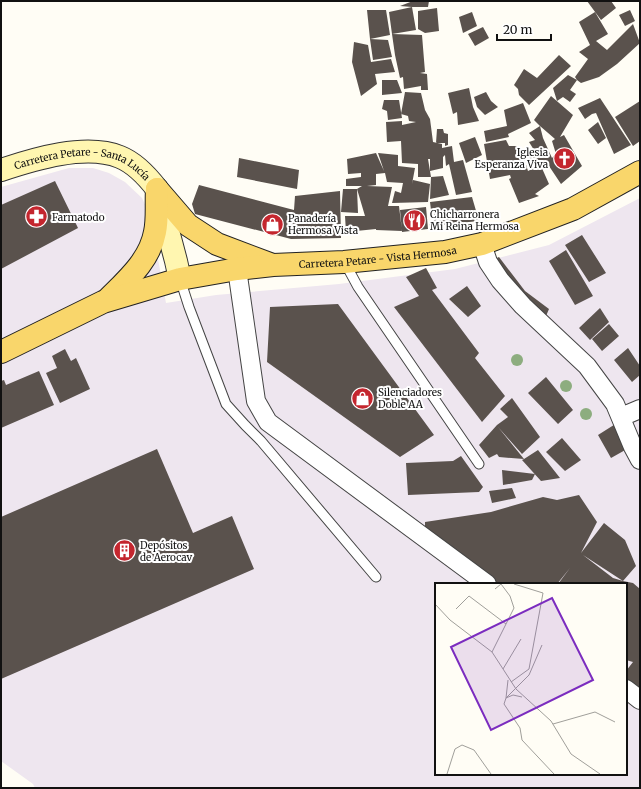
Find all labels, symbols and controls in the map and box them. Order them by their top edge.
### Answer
scale bar [497,16,551,42]
text: 20 m [503,22,532,37]
street label: Carretera Petare - Santa Lucía [12,145,154,183]
church icon: Iglesia Esperanza Viva [551,145,577,171]
place label: Iglesia Esperanza Viva [475,146,549,171]
pharmacy icon: Farmatodo [24,204,50,230]
restaurant icon: Chicharronera Mi Reina Hermosa [401,207,427,233]
place label: Chicharronera Mi Reina Hermosa [430,208,520,233]
place label: Farmatodo [52,211,105,224]
shop icon: Panadería Hermosa Vista [260,211,286,237]
place label: Panadería Hermosa Vista [288,212,359,237]
street label: Carretera Petare - Vista Hermosa [298,243,458,270]
shop icon: Silenciadores Doble AA [350,385,376,411]
place label: Silenciadores Doble AA [378,386,442,411]
building icon: Depósitos de Aerocav [111,538,137,564]
place label: Depósitos de Aerocav [140,539,192,564]
inset map [435,583,627,775]

